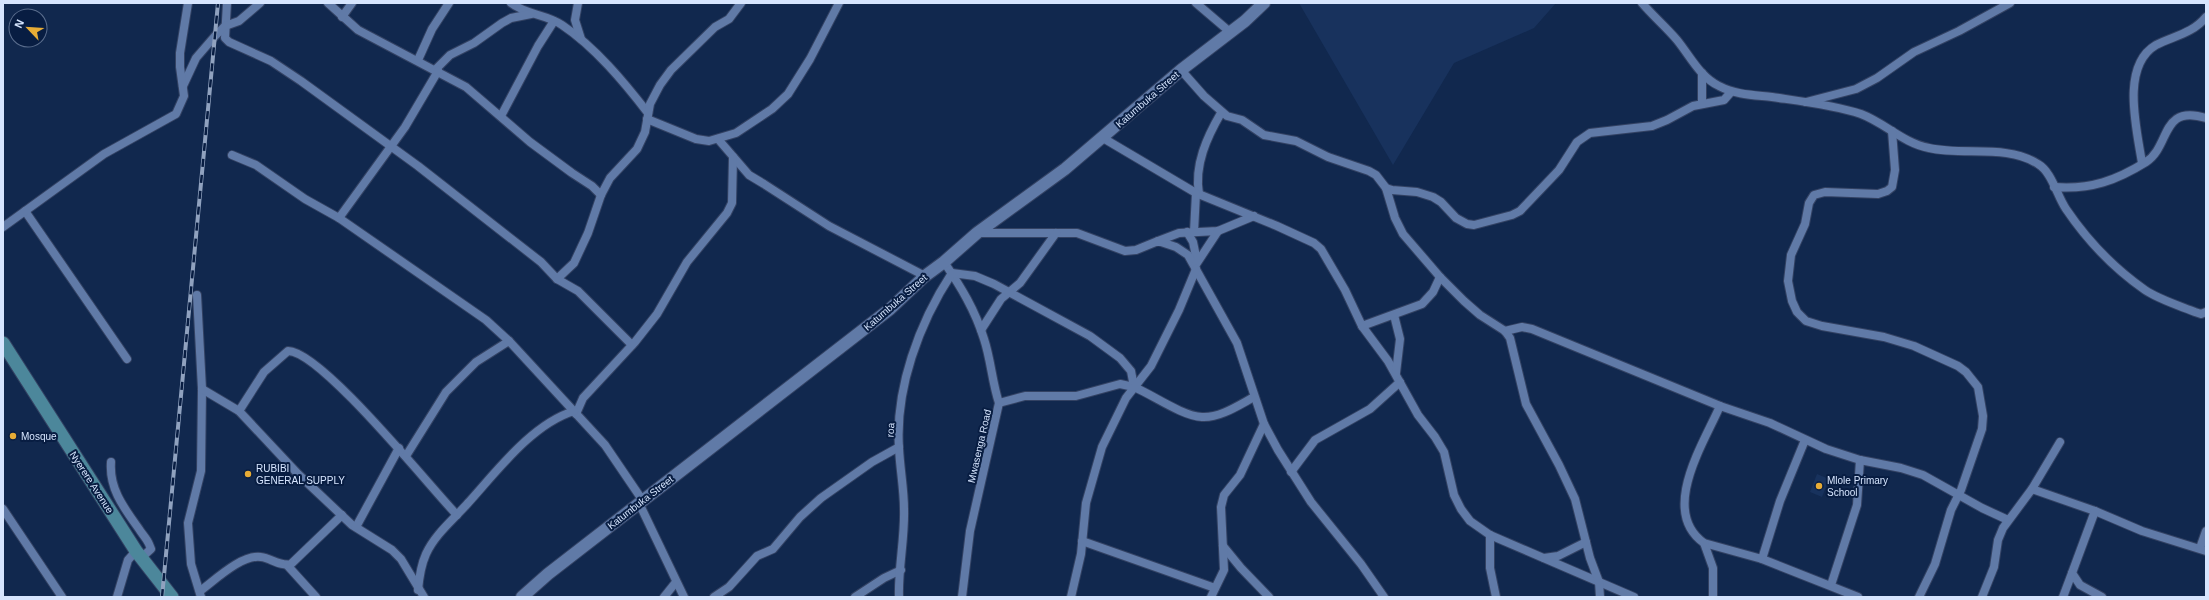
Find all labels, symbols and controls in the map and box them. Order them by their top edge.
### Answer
north arrow [8,8,48,48]
text: N [12,18,26,30]
street label: Katumbuka Street [1114,69,1181,130]
street label: Katumbuka Street [862,272,929,333]
street label: Mwasenga Road [966,408,993,484]
street label: roa [885,422,897,438]
marker: Mosque [8,431,18,441]
place label: Mosque [21,431,57,442]
street label: Nyerere Avenue [67,449,116,516]
place label: RUBIBI GENERAL SUPPLY [256,463,345,486]
marker: RUBIBI GENERAL SUPPLY [243,469,253,479]
street label: Katumbuka Street [605,473,675,531]
place label: Mlole Primary School [1827,475,1888,498]
marker: Mlole Primary School [1814,481,1824,491]

